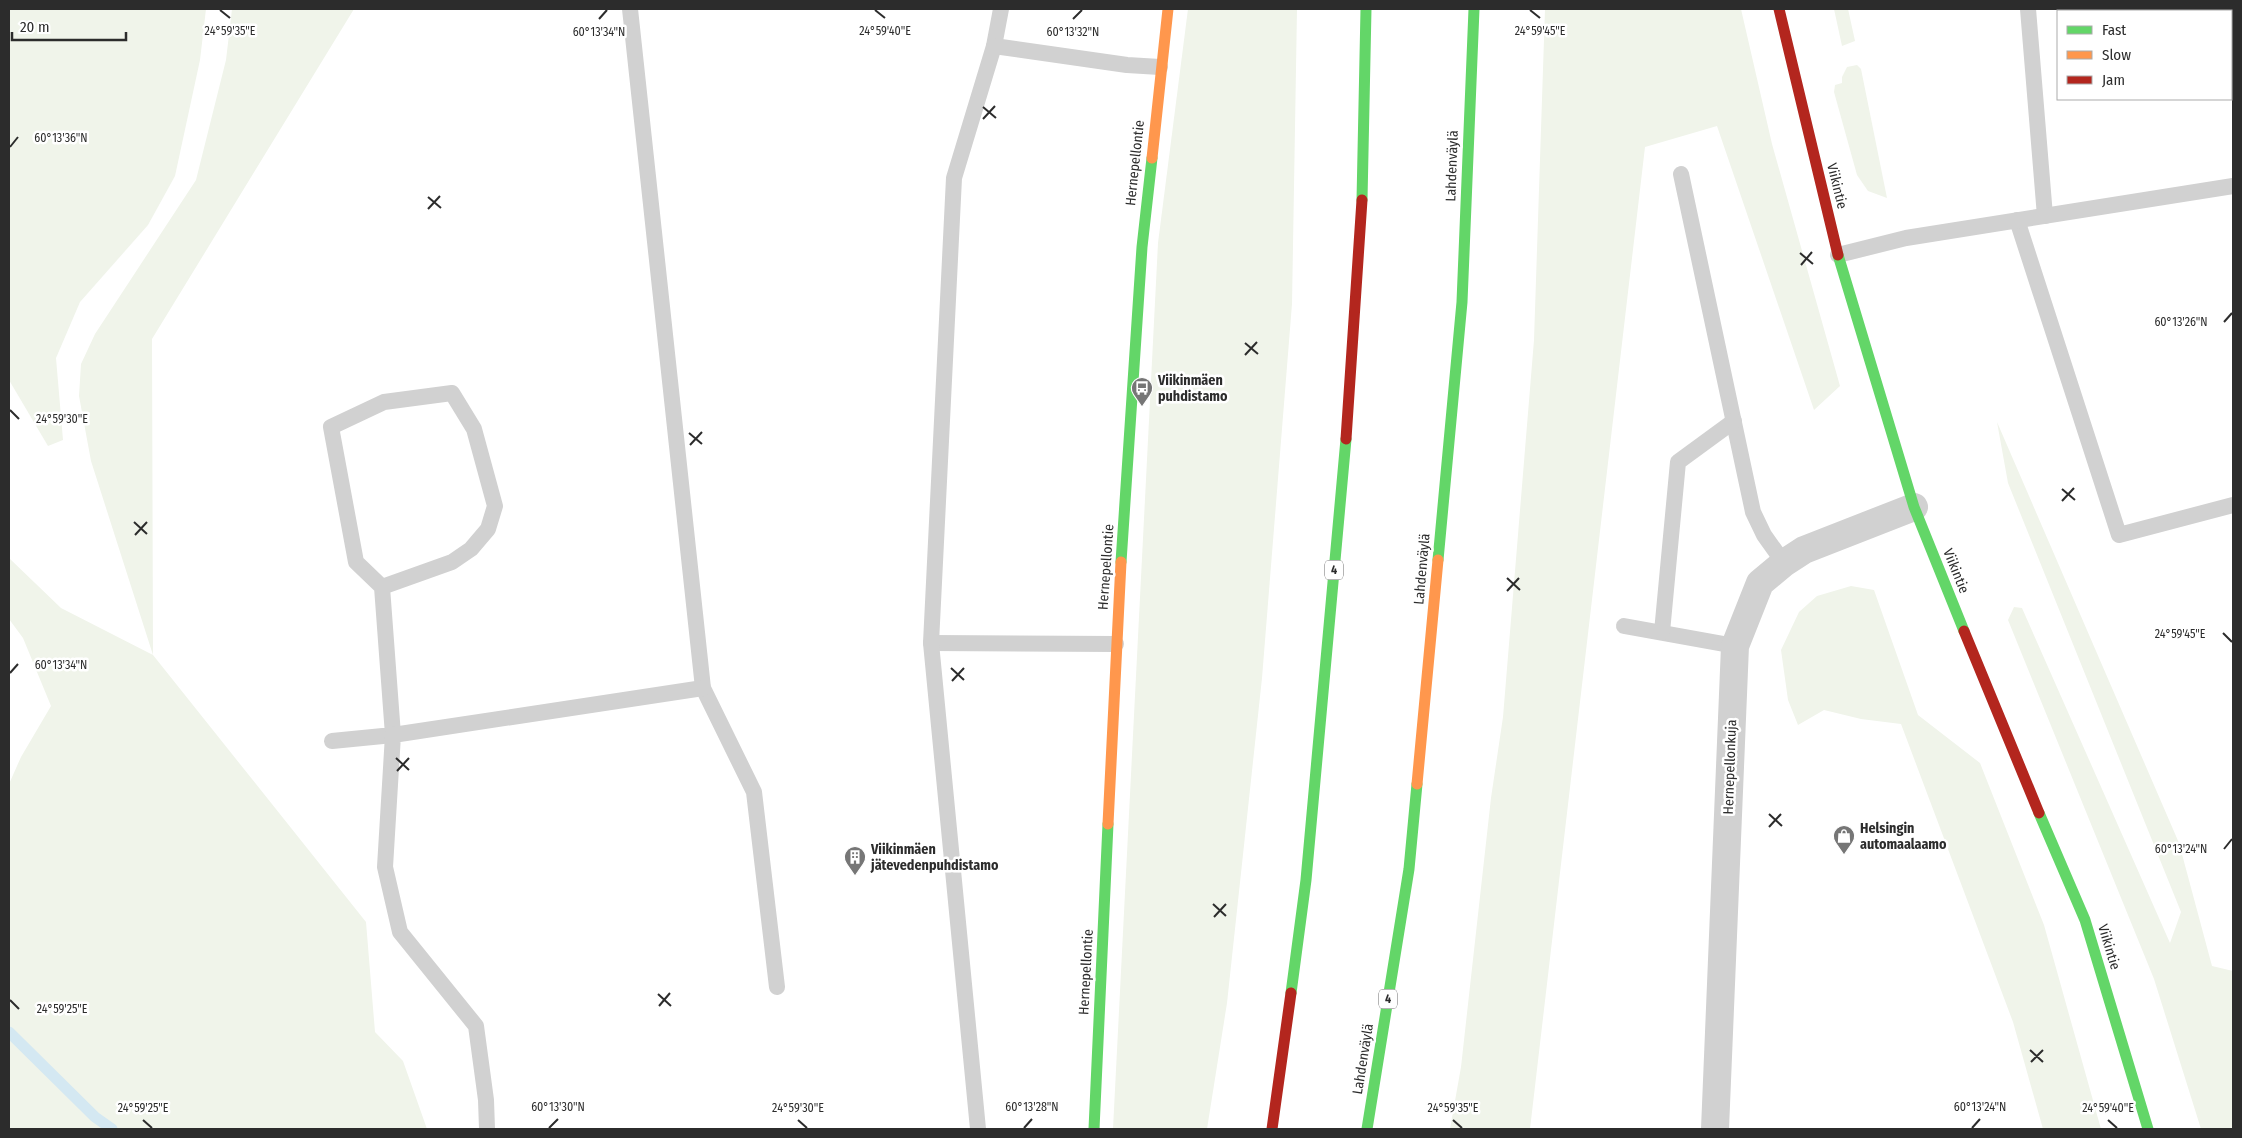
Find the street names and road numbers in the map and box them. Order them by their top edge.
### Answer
street label: Hernepellontie [1122,119,1148,207]
street label: Lahdenväylä [1442,130,1462,202]
street label: Viikintie [1823,161,1851,211]
street label: Hernepellontie [1095,523,1117,611]
street label: Lahdenväylä [1410,533,1434,605]
street label: Viikintie [1939,546,1973,596]
road number: 4 [1325,560,1343,580]
street label: Hernepellonkuja [1720,719,1740,815]
street label: Viikintie [2094,922,2124,972]
street label: Hernepellontie [1075,929,1097,1015]
road number: 4 [1379,990,1397,1009]
street label: Lahdenväylä [1349,1022,1377,1096]

